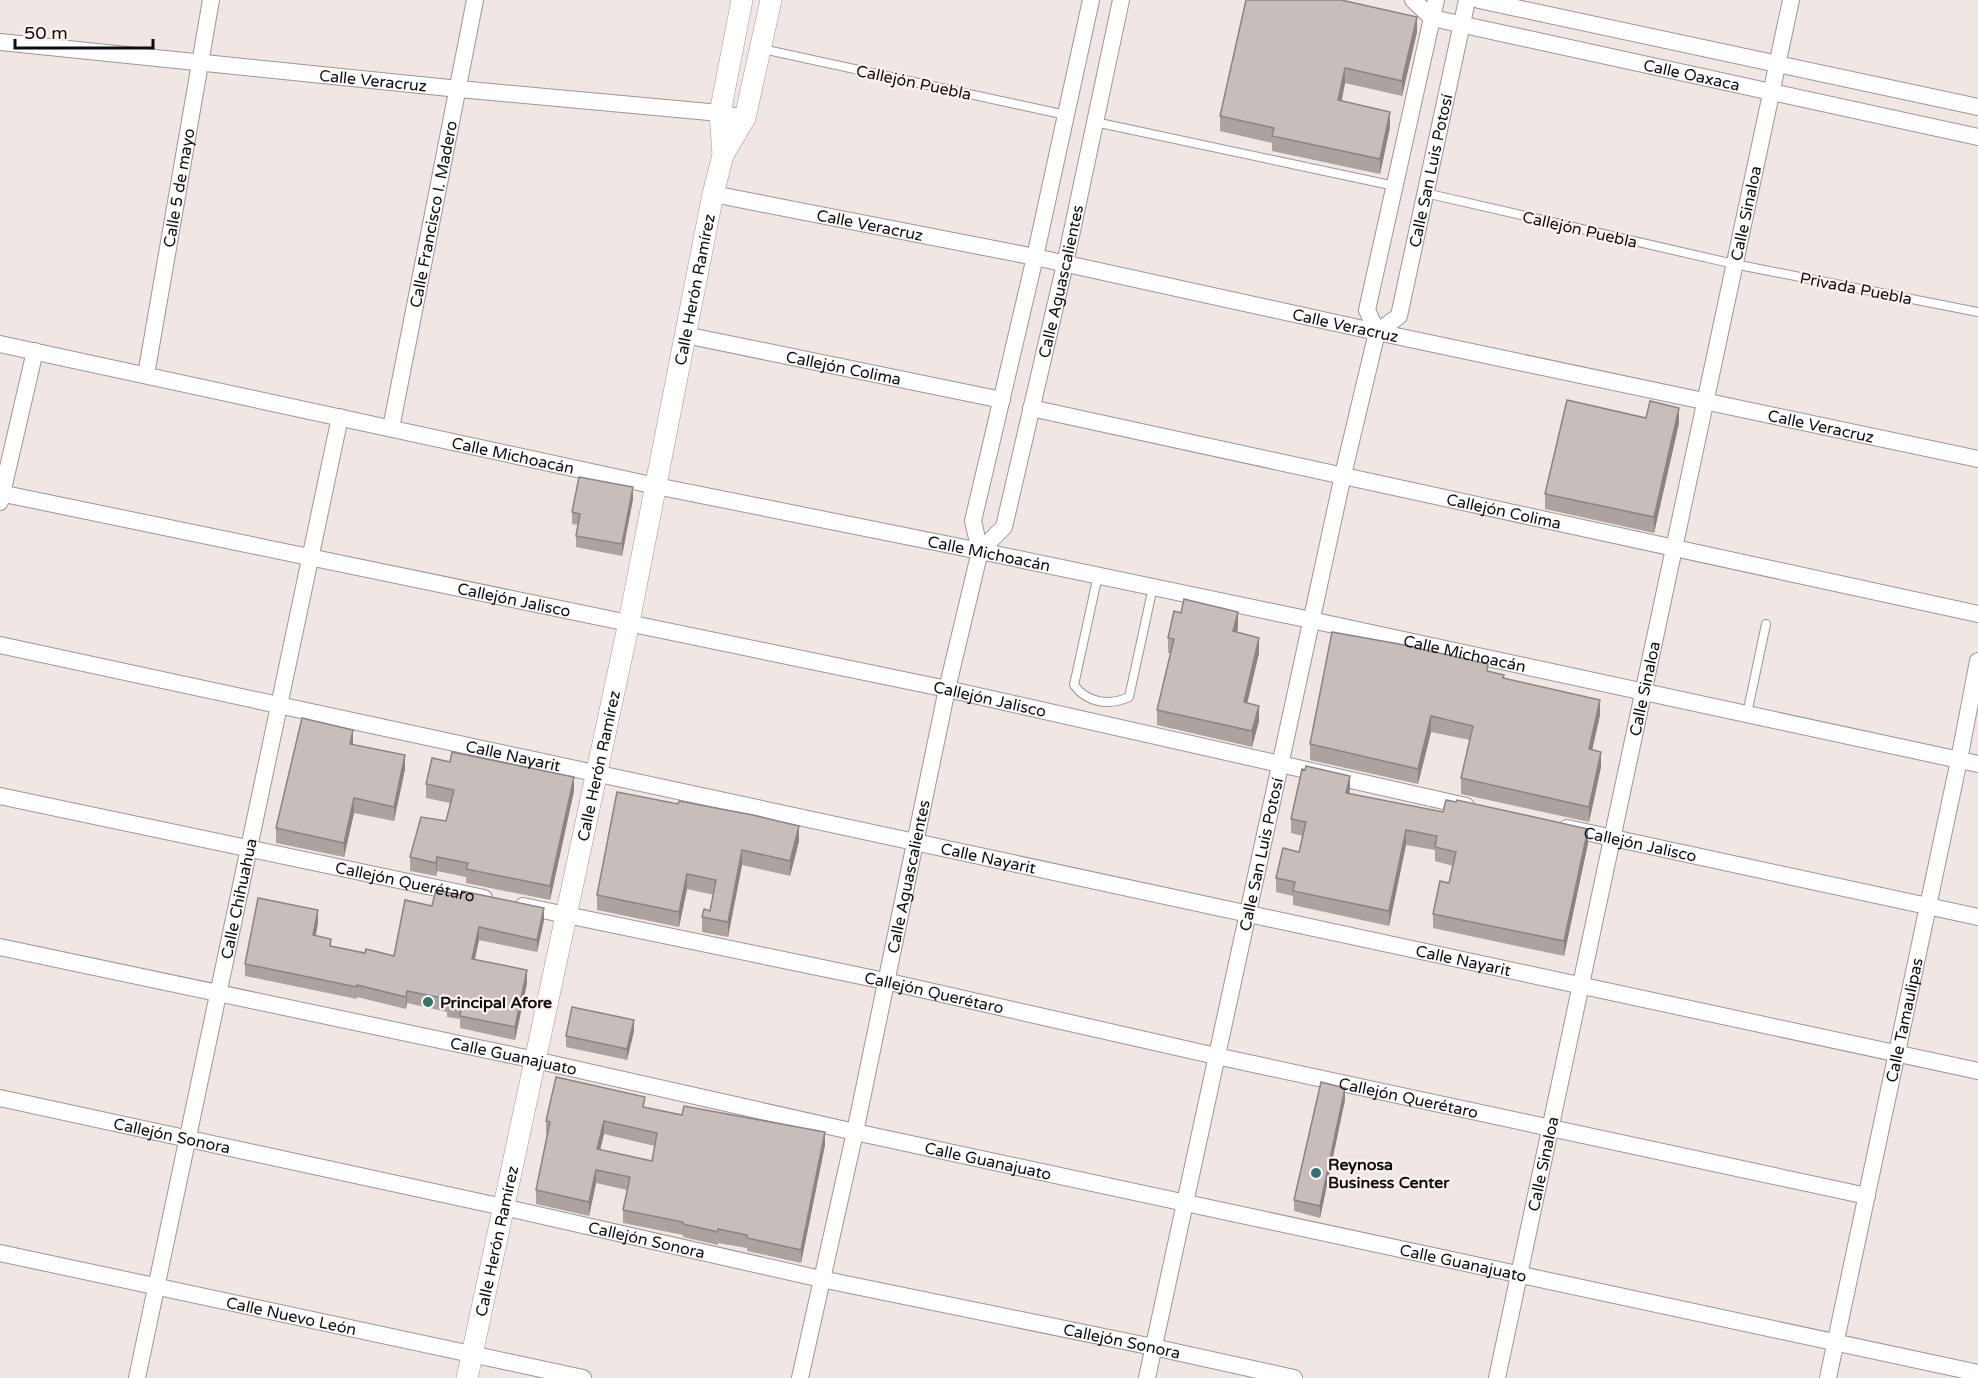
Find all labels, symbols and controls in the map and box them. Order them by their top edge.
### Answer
scale bar [15,12,153,50]
text: 50 m [24,22,68,44]
street label: Calle Oaxaca [1641,55,1742,96]
street label: Callejón Puebla [854,61,973,105]
street label: Calle Veracruz [318,66,428,97]
street label: Calle San Luis Potosí [1405,92,1458,249]
street label: Calle Francisco I. Madero [406,119,462,310]
street label: Calle 5 de mayo [159,127,200,249]
street label: Calle Sinaloa [1727,164,1766,263]
street label: Calle Aguascalientes [1035,203,1088,360]
street label: Calle Veracruz [815,206,925,246]
street label: Callejón Puebla [1520,207,1639,253]
street label: Calle Herón Ramírez [671,212,720,367]
street label: Privada Puebla [1798,268,1914,310]
street label: Calle Veracruz [1290,305,1400,347]
street label: Callejón Colima [784,347,903,390]
street label: Calle Veracruz [1766,406,1876,448]
street label: Calle Michoacán [450,433,576,479]
street label: Callejón Colima [1444,490,1563,534]
street label: Calle Michoacán [926,532,1052,576]
street label: Callejón Jalisco [455,579,572,622]
street label: Calle Michoacán [1401,631,1528,677]
street label: Calle Sinaloa [1625,639,1665,738]
street label: Callejón Jalisco [931,677,1048,722]
street label: Calle Herón Ramírez [573,689,625,843]
street label: Calle Nayarit [464,737,562,776]
street label: Calle San Luis Potosí [1235,776,1288,933]
street label: Calle Aguascalientes [883,798,935,955]
street label: Callejón Jalisco [1582,823,1699,867]
street label: Calle Chihuahua [217,837,262,961]
street label: Calle Nayarit [939,839,1038,879]
street label: Callejón Querétaro [333,858,477,907]
street label: Calle Nayarit [1414,941,1513,981]
street label: Calle Tamaulipas [1882,956,1928,1084]
street label: Callejón Querétaro [862,968,1005,1019]
place label: Principal Afore [440,993,552,1013]
marker: Principal Afore [421,995,435,1009]
street label: Calle Guanajuato [448,1033,579,1080]
street label: Callejón Querétaro [1337,1074,1480,1123]
street label: Callejón Sonora [111,1114,232,1159]
street label: Calle Sinaloa [1524,1115,1564,1213]
street label: Calle Guanajuato [923,1138,1053,1185]
place label: Reynosa Business Center [1328,1155,1450,1193]
street label: Calle Herón Ramírez [471,1164,523,1319]
marker: Reynosa Business Center [1309,1166,1323,1180]
street label: Callejón Sonora [586,1218,707,1263]
street label: Calle Guanajuato [1398,1240,1528,1287]
street label: Calle Nuevo León [224,1293,358,1340]
street label: Callejón Sonora [1061,1320,1182,1364]

